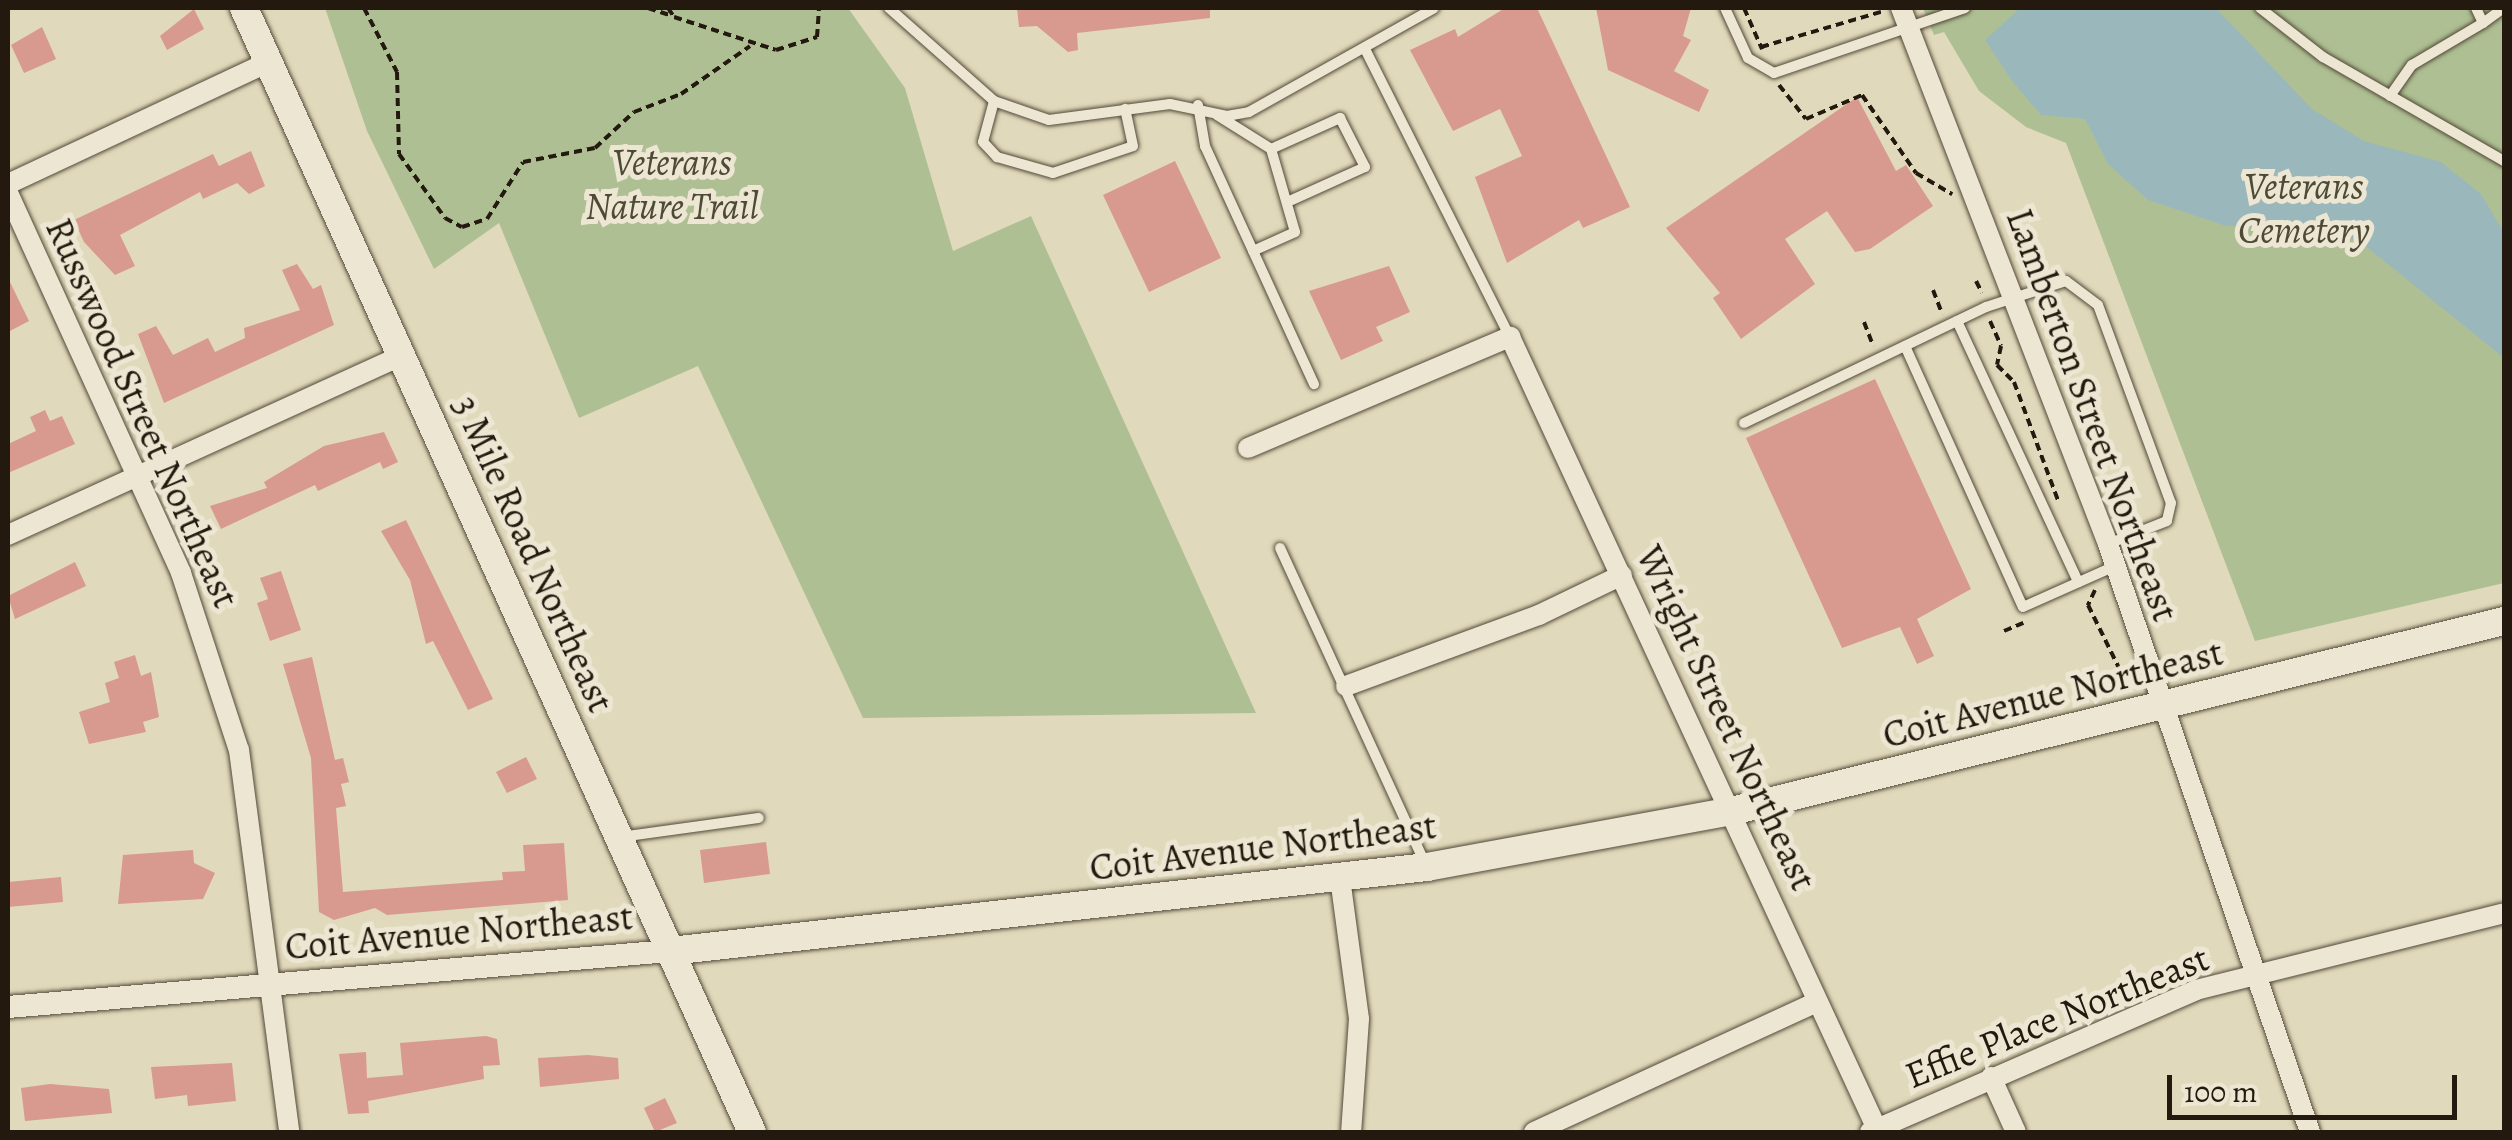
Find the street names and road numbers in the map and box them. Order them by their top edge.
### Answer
street label: Lamberton Street Northeast [1996,203,2188,627]
street label: Russwood Street Northeast [35,211,249,615]
street label: 3 Mile Road Northeast [443,389,623,719]
street label: Wright Street Northeast [1626,538,1826,898]
street label: Coit Avenue Northeast [1878,630,2228,758]
street label: Coit Avenue Northeast [1087,803,1439,891]
street label: Coit Avenue Northeast [283,894,635,970]
street label: Effie Place Northeast [1899,935,2215,1099]

